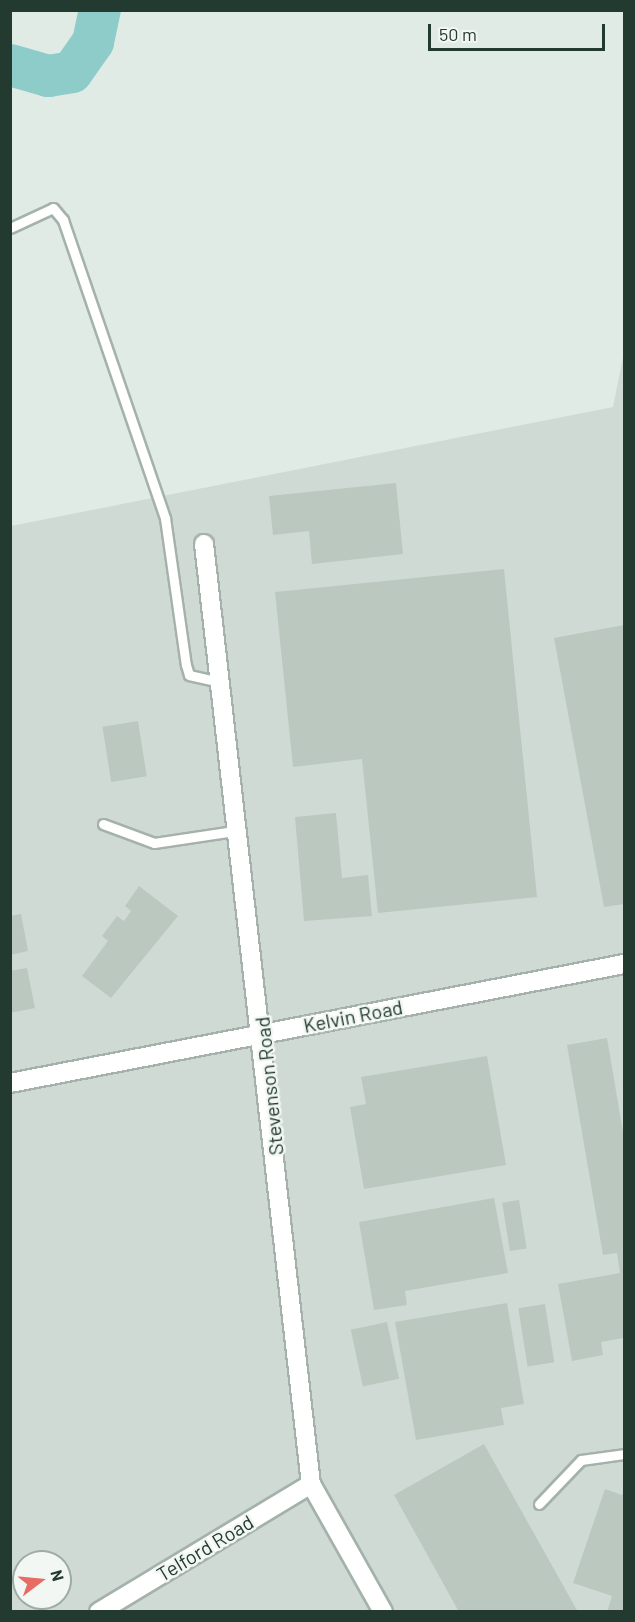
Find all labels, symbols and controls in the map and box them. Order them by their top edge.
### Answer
scale bar [431,12,608,50]
text: 50 m [439,23,477,45]
street label: Kelvin Road [301,995,405,1037]
street label: Stevenson Road [250,1016,288,1156]
street label: Telford Road [152,1510,258,1586]
north arrow [12,1550,72,1610]
text: N [47,1568,68,1583]

